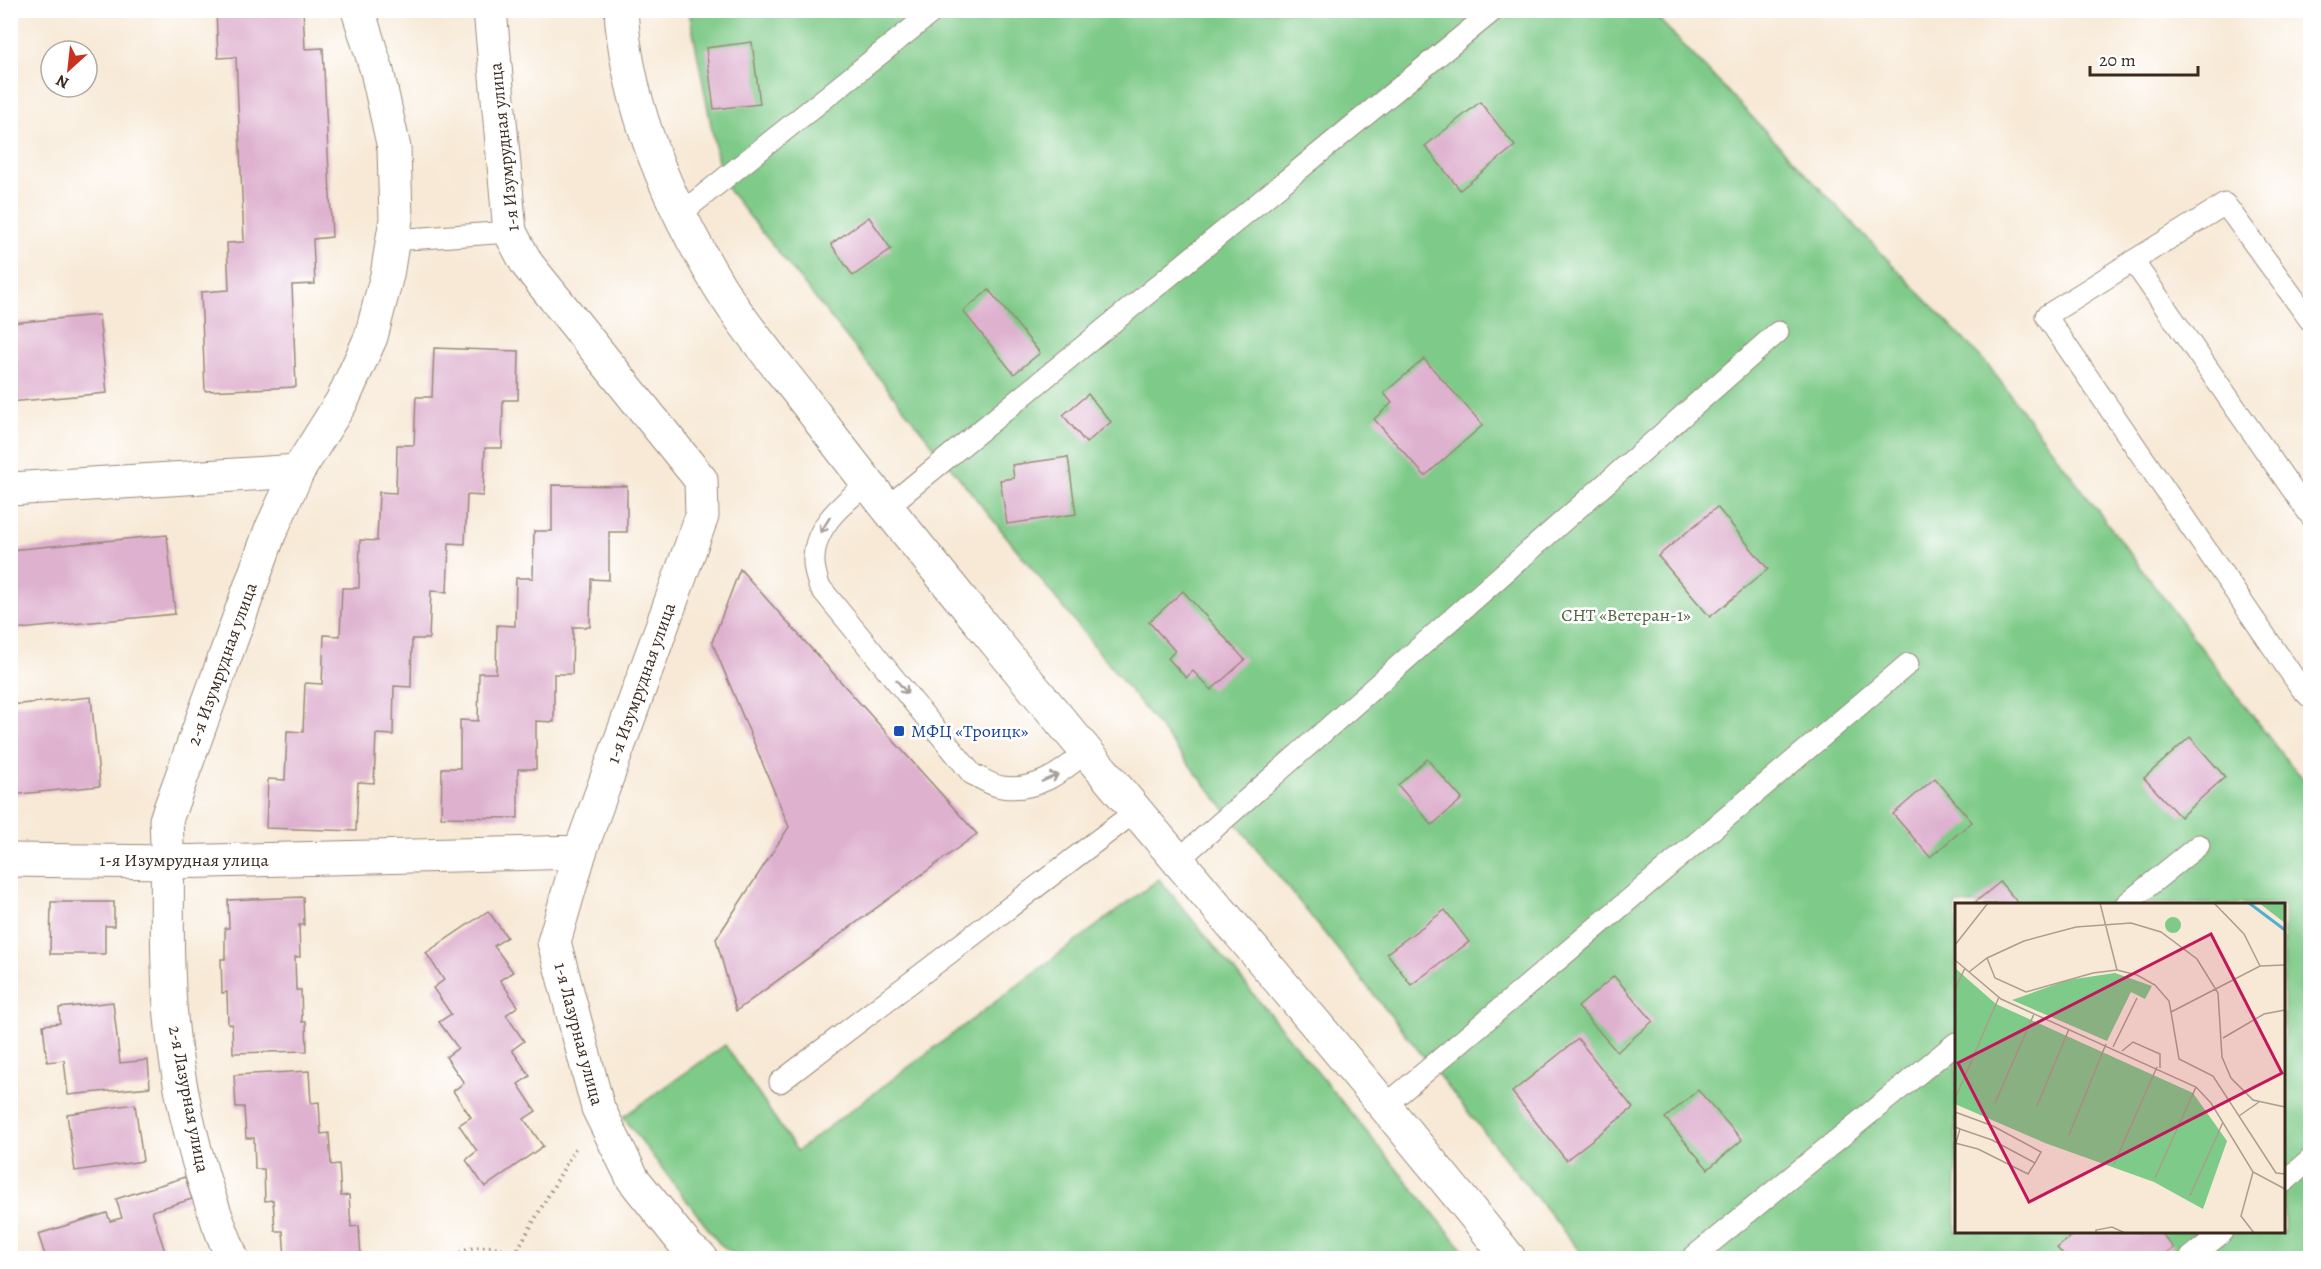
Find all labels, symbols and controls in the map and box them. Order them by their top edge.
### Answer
north arrow [39,39,99,99]
scale bar [2090,39,2198,77]
text: 20 m [2099,48,2136,72]
street label: 1-я Изумрудная улица [483,61,525,233]
text: N [52,69,73,94]
one-way arrow [819,516,831,533]
street label: 2-я Изумрудная улица [181,578,263,749]
street label: 1-я Изумрудная улица [601,599,682,767]
park label: СНТ «Ветеран-1» [1561,603,1691,627]
one-way arrow [895,679,908,695]
place label: МФЦ «Троицк» [911,719,1029,743]
marker: МФЦ «Троицк» [892,724,906,738]
one-way arrow [1041,772,1059,783]
street label: 1-я Изумрудная улица [99,848,269,872]
inset map [1955,903,2285,1233]
street label: 1-я Лазурная улица [548,960,610,1109]
street label: 2-я Лазурная улица [163,1023,215,1175]

